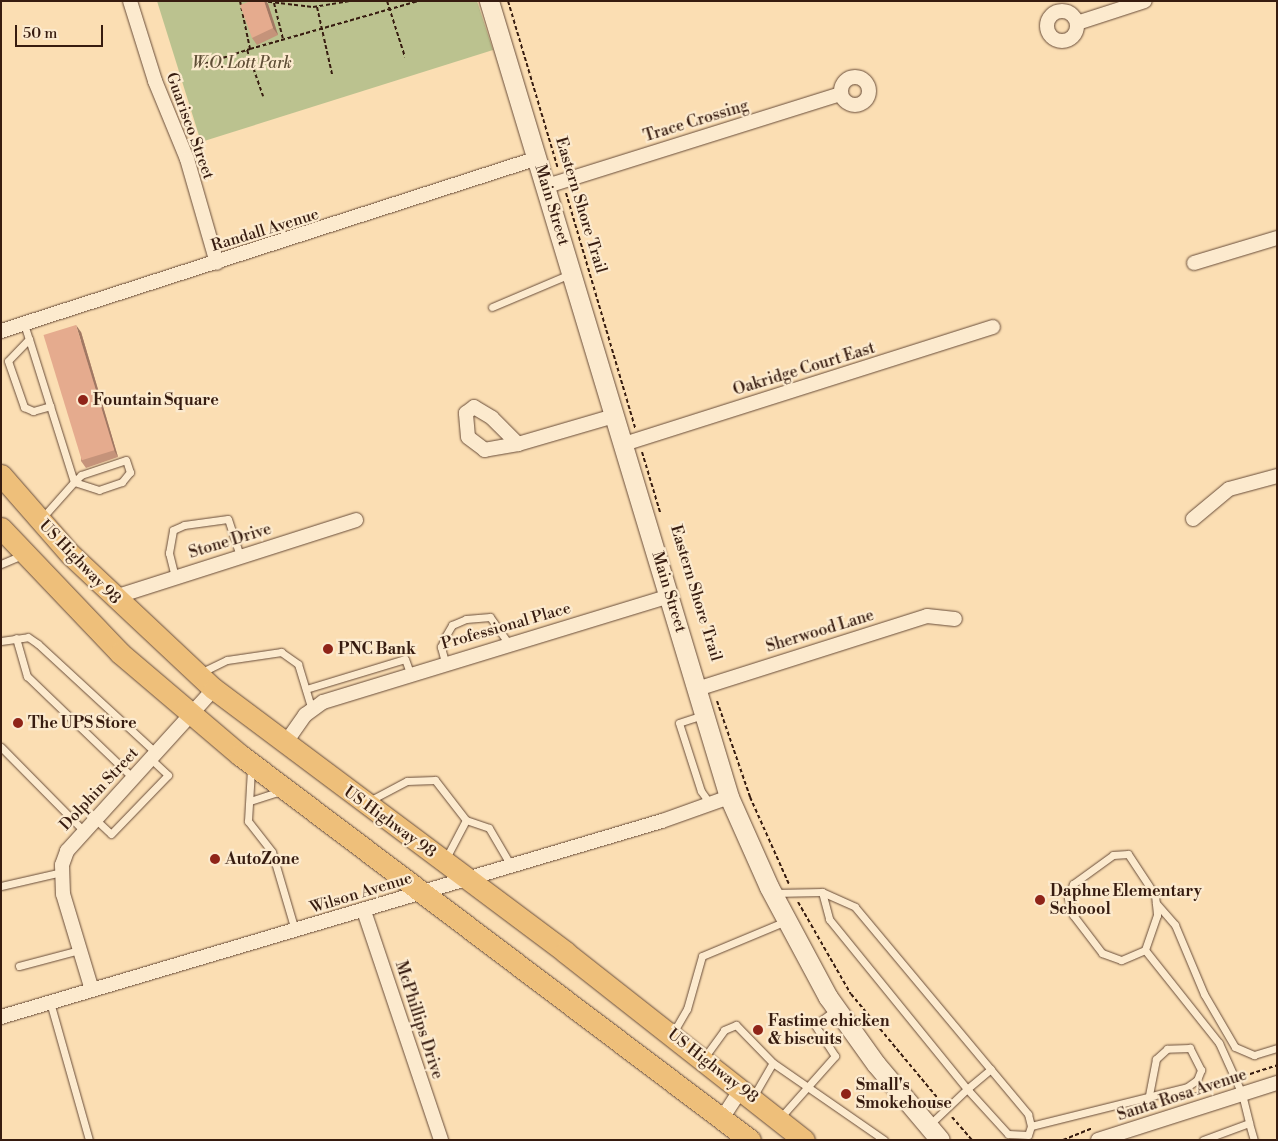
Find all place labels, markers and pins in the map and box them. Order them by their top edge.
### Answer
place label: Fountain Square [93,390,219,410]
marker: Fountain Square [77,394,89,406]
place label: PNC Bank [338,639,416,659]
marker: PNC Bank [322,643,334,655]
place label: The UPS Store [28,713,137,733]
marker: The UPS Store [12,717,24,729]
place label: AutoZone [225,849,299,869]
marker: AutoZone [209,853,221,865]
place label: Daphne Elementary Schoool [1050,881,1202,919]
marker: Daphne Elementary Schoool [1034,894,1046,906]
place label: Fastime chicken & biscuits [768,1011,890,1049]
marker: Fastime chicken & biscuits [752,1024,764,1036]
place label: Small's Smokehouse [856,1075,952,1113]
marker: Small's Smokehouse [840,1088,852,1100]

